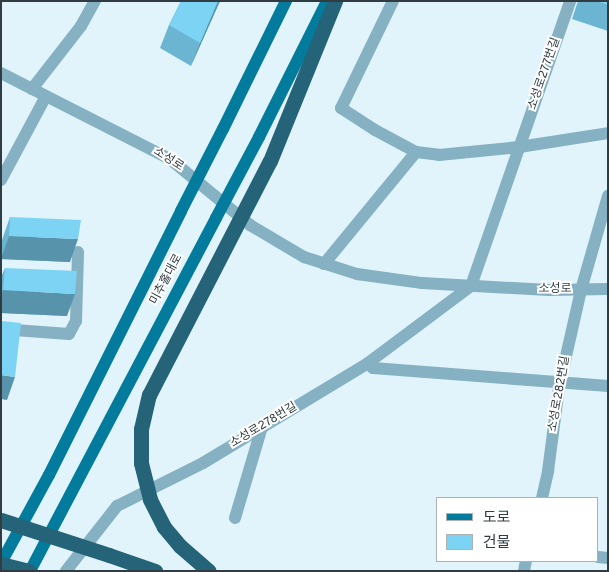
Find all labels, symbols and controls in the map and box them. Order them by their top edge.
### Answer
street label: 소성로277번길 [526,36,564,112]
street label: 소성로 [150,145,186,175]
street label: 미추홀대로 [148,252,186,308]
street label: 소성로 [538,283,572,297]
street label: 소성로282번길 [546,355,574,433]
street label: 소성로278번길 [228,400,300,452]
legend [436,497,599,562]
text: 도로 [483,509,511,528]
text: 건물 [483,534,511,553]

